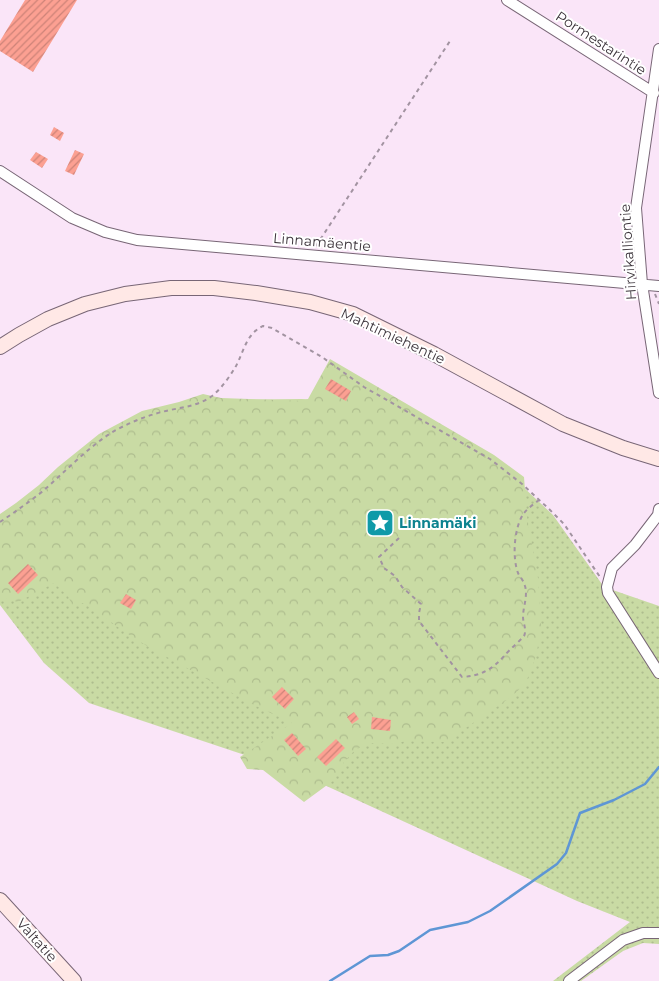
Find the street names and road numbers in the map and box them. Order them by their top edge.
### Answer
street label: Pormestarintie [552,7,650,79]
street label: Hirvikalliontie [616,203,640,301]
street label: Linnamäentie [272,229,372,255]
street label: Mahtimiehentie [338,304,448,368]
street label: Valtatie [13,914,61,966]

